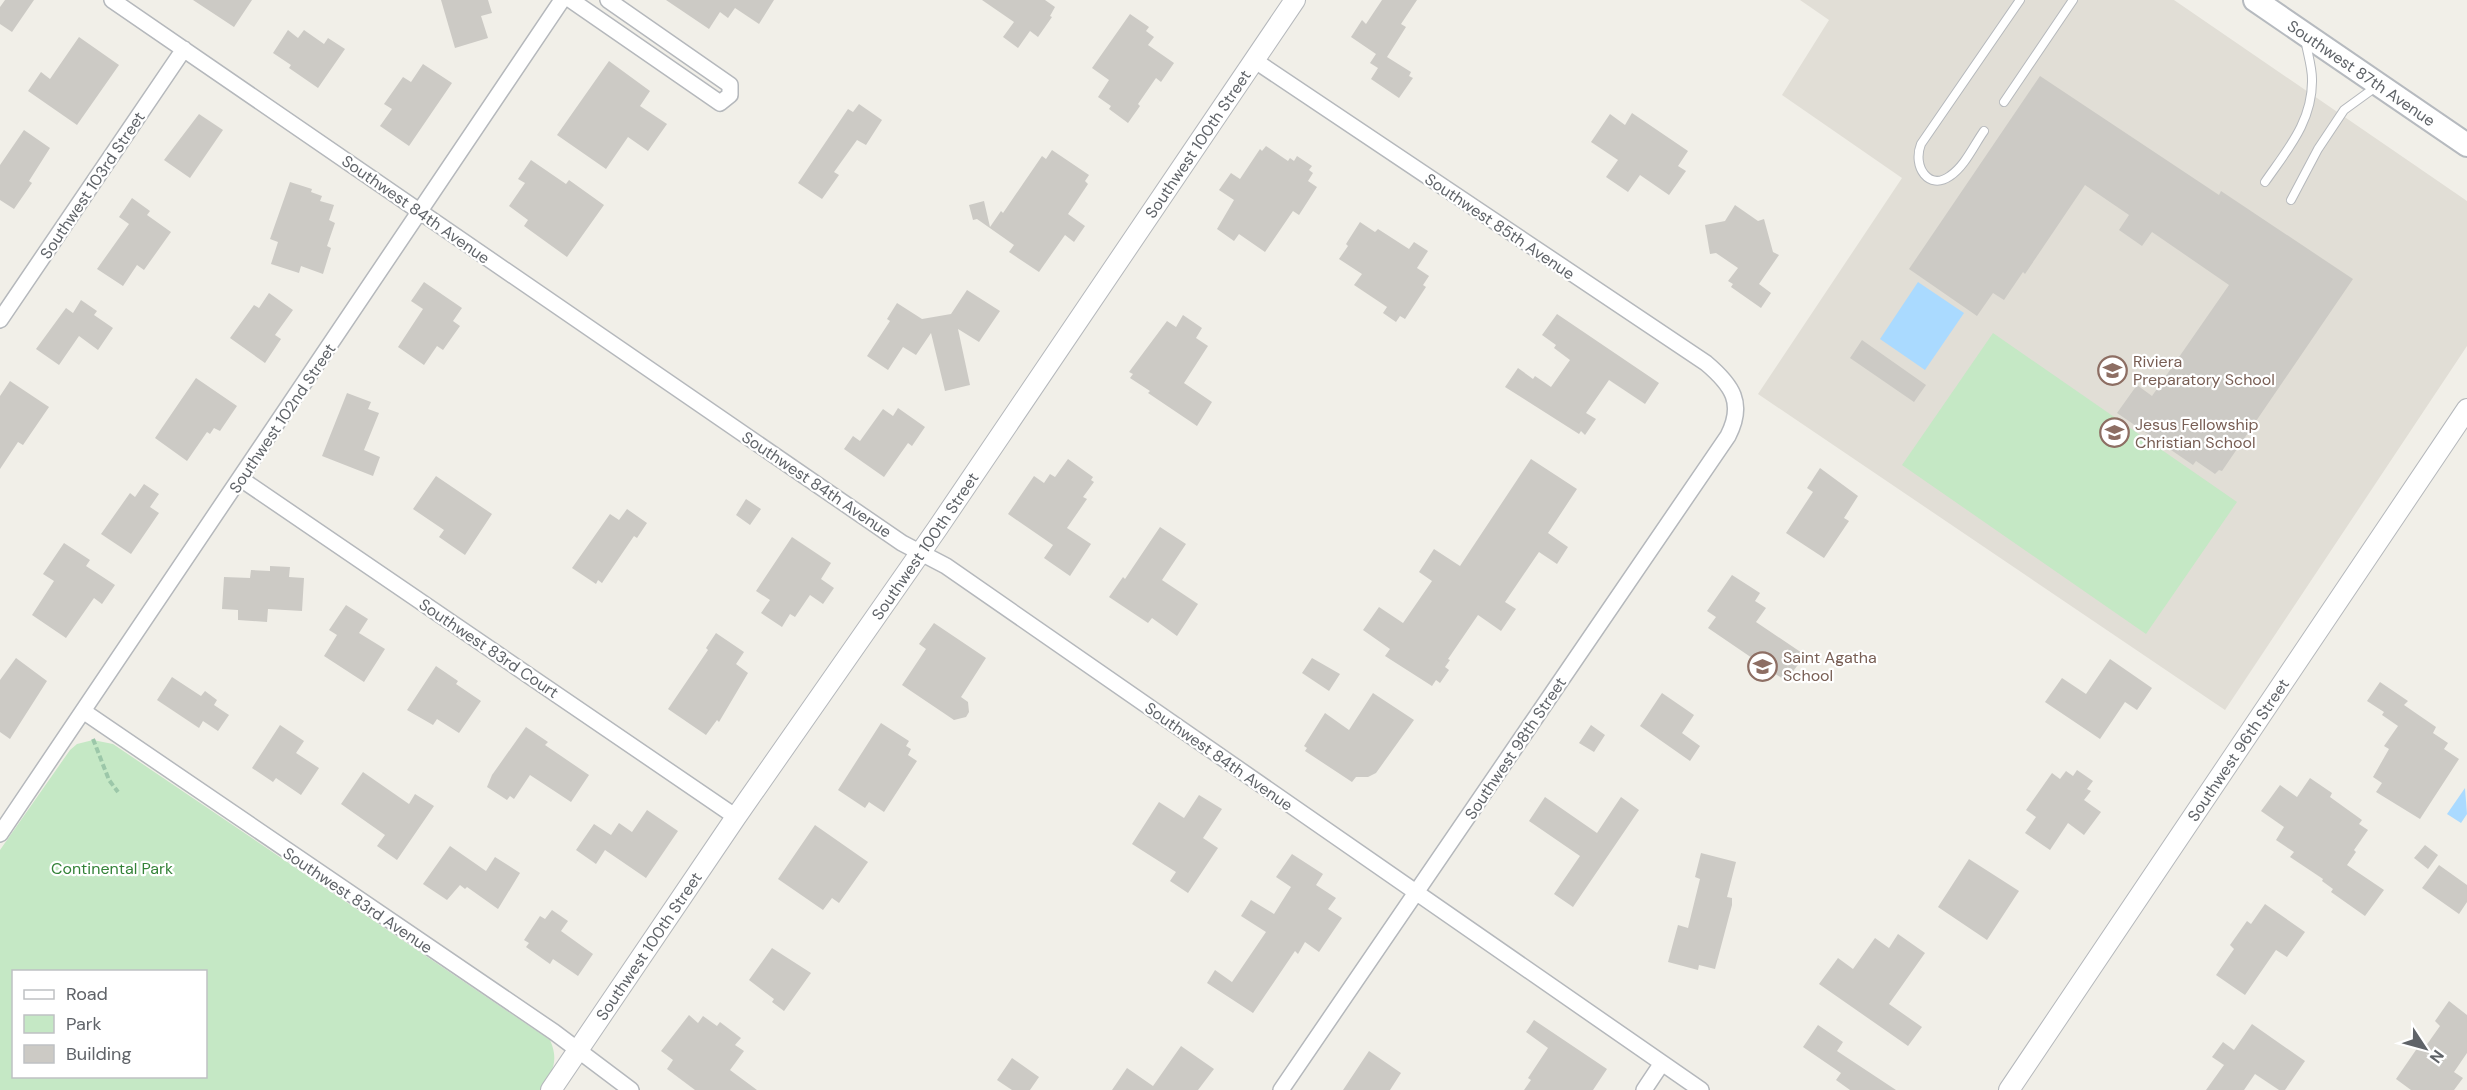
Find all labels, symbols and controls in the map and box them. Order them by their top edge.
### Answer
street label: Southwest 87th Avenue [2283,15,2439,131]
street label: Southwest 100th Street [1140,66,1256,222]
street label: Southwest 103rd Street [35,108,150,263]
street label: Southwest 84th Avenue [338,150,494,269]
street label: Southwest 85th Avenue [1421,168,1579,284]
street label: Southwest 102nd Street [224,339,340,497]
place label: Riviera Preparatory School [2133,351,2275,390]
school or university icon: Riviera Preparatory School [2096,354,2128,386]
place label: Jesus Fellowship Christian School [2135,414,2259,453]
school or university icon: Jesus Fellowship Christian School [2098,417,2130,449]
street label: Southwest 84th Avenue [738,426,896,542]
street label: Southwest 100th Street [867,468,983,624]
street label: Southwest 83rd Court [415,594,563,703]
place label: Saint Agatha School [1783,647,1877,686]
school or university icon: Saint Agatha School [1746,650,1778,682]
street label: Southwest 98th Street [1460,673,1571,823]
street label: Southwest 96th Street [2183,675,2294,826]
street label: Southwest 84th Avenue [1141,697,1297,816]
street label: Southwest 83rd Avenue [279,842,437,958]
park label: Continental Park [51,858,173,879]
street label: Southwest 100th Street [591,868,707,1024]
legend [12,970,207,1078]
text: Road [66,982,108,1006]
text: Park [66,1012,102,1036]
north arrow [2395,1018,2455,1078]
text: Building [66,1042,131,1066]
text: N [2425,1046,2449,1067]

